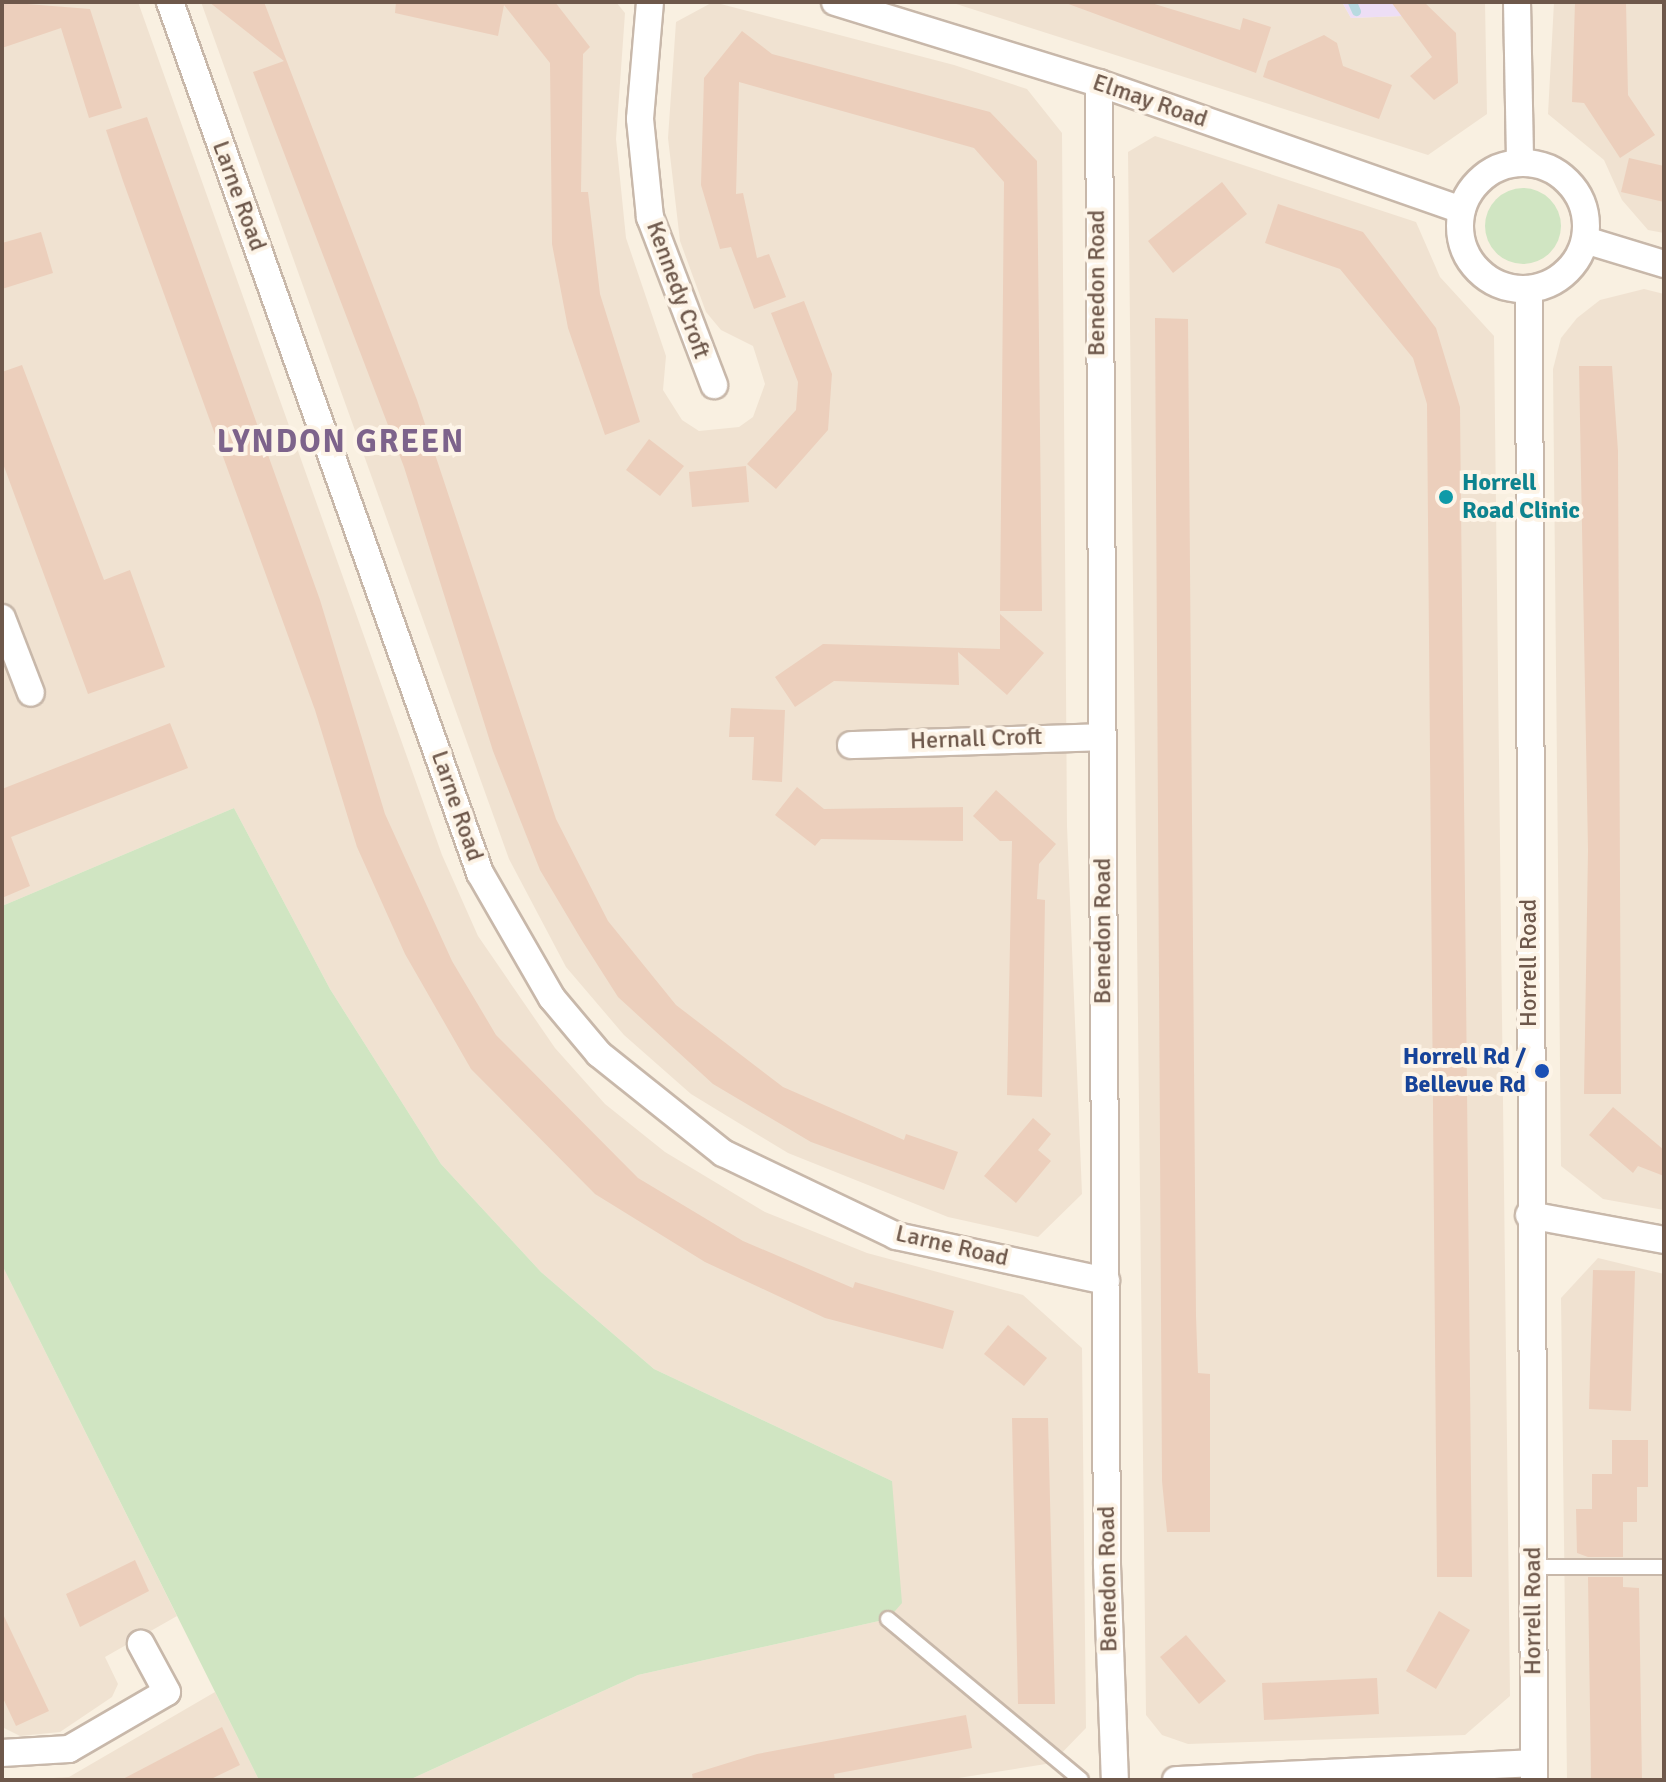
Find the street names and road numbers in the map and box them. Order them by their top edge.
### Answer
street label: Elmay Road [1089,68,1211,134]
street label: Larne Road [206,137,272,255]
street label: Benedon Road [1083,210,1111,356]
street label: Kennedy Croft [640,217,716,363]
street label: Hernall Croft [909,722,1043,756]
street label: Larne Road [425,747,489,865]
street label: Benedon Road [1089,858,1117,1004]
street label: Horrell Road [1515,899,1543,1027]
street label: Larne Road [893,1219,1011,1273]
street label: Benedon Road [1092,1505,1124,1653]
street label: Horrell Road [1519,1547,1547,1675]

